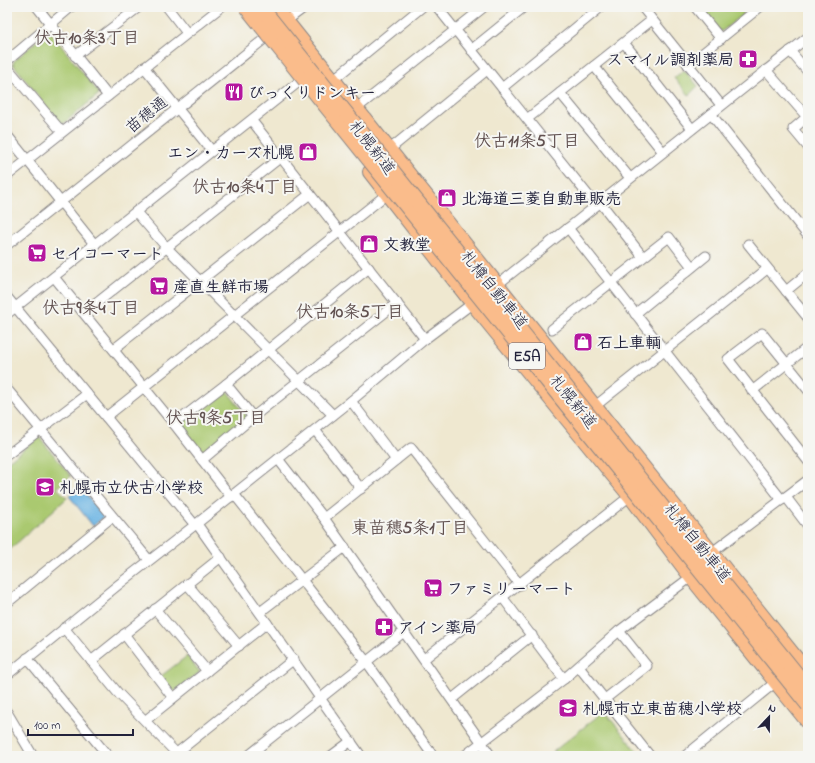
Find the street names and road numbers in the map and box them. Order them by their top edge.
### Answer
street label: 苗穂通 [121,91,173,140]
street label: 札幌新道 [342,116,401,181]
street label: 札樽自動車道 [454,245,533,335]
road number: E5A [509,343,545,369]
street label: 札幌新道 [543,370,602,435]
street label: 札樽自動車道 [657,498,736,588]

